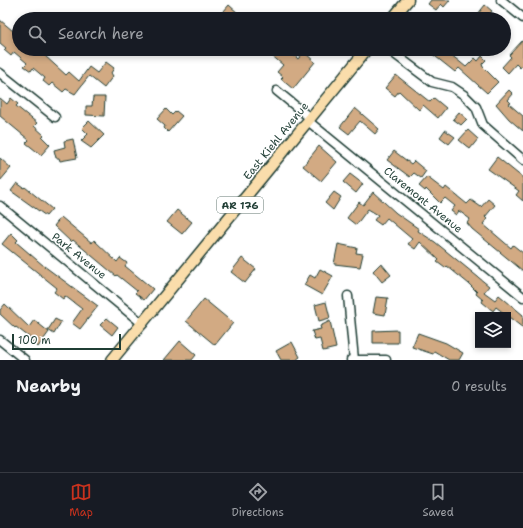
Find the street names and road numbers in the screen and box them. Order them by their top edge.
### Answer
street label: East Kiehl Avenue [240,99,312,183]
street label: Claremont Avenue [380,164,466,236]
road number: AR 176 [217,197,263,213]
street label: Park Avenue [49,229,109,283]

